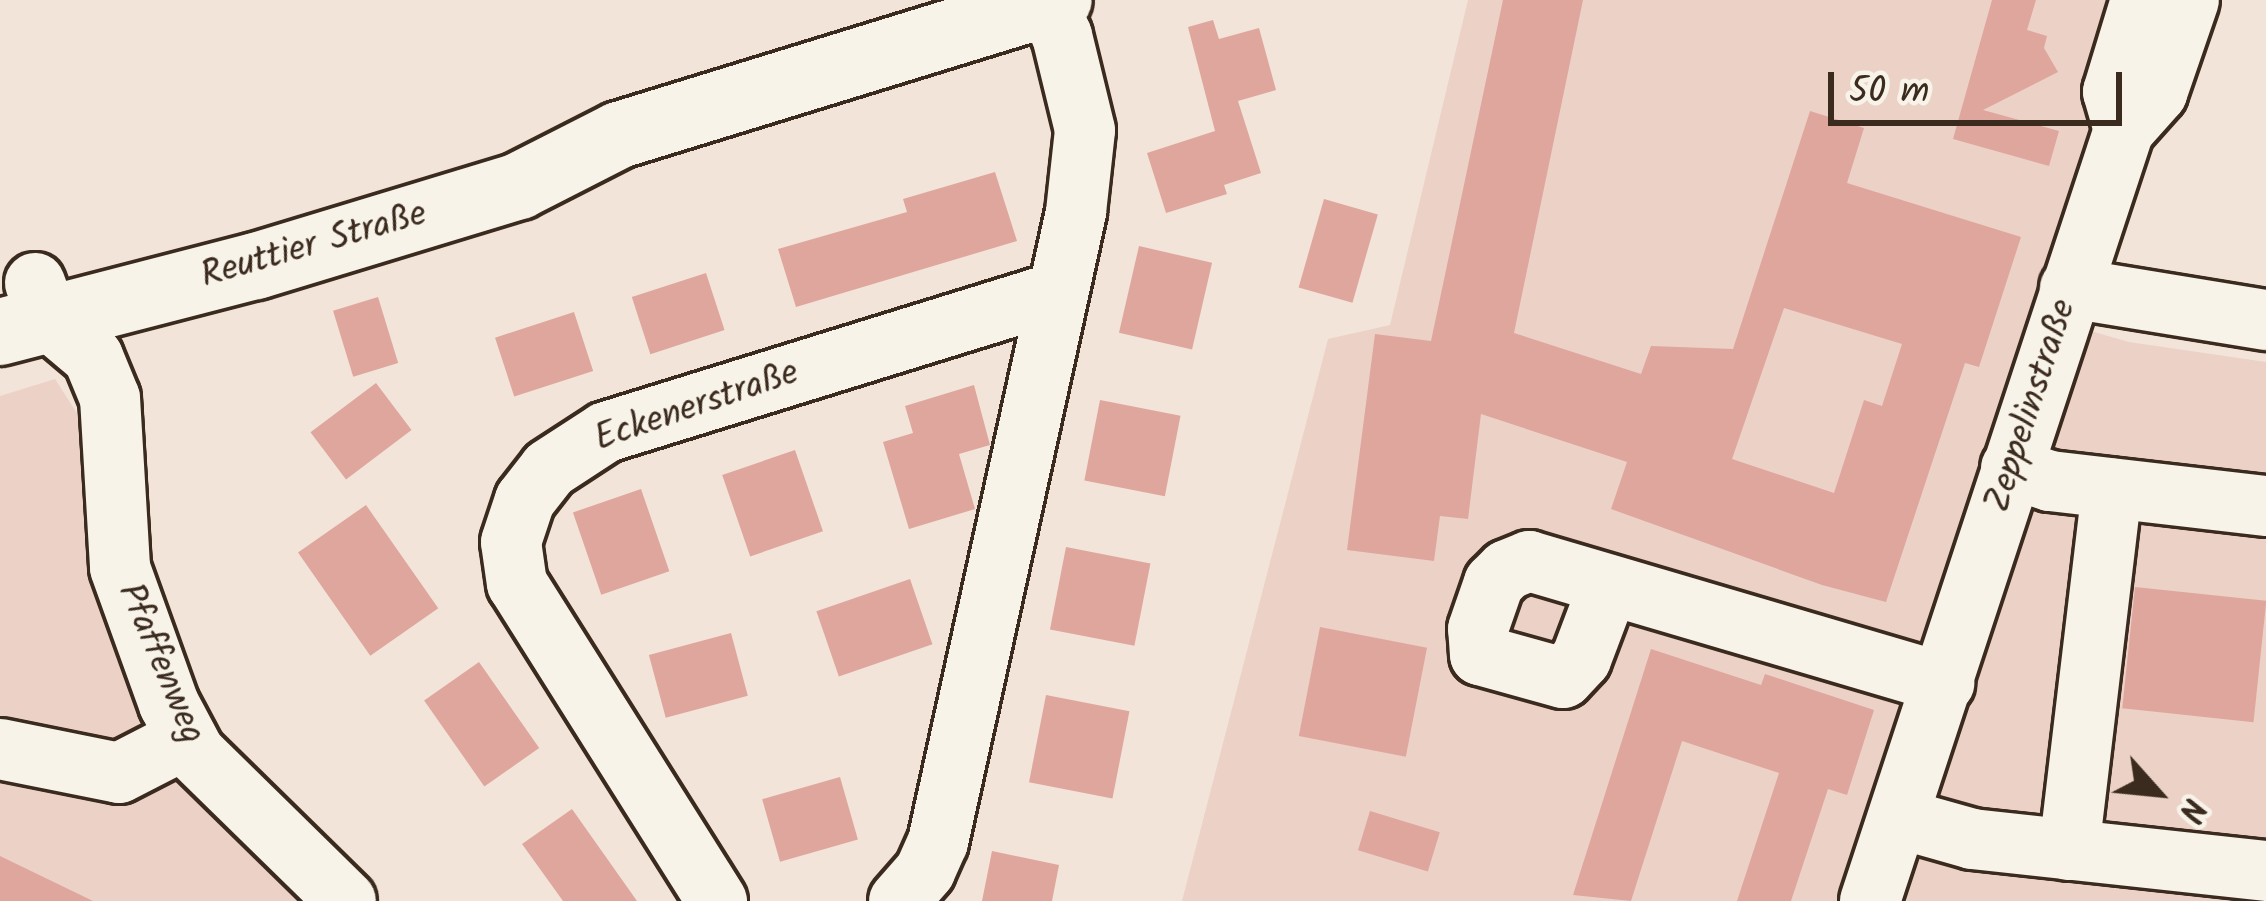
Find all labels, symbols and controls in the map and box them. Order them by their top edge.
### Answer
scale bar [1834,48,2128,122]
text: 50 m [1849,64,1929,121]
street label: Reuttier Straße [196,193,432,299]
street label: Zeppelinstraße [1977,294,2087,518]
street label: Eckenerstraße [589,352,805,462]
street label: Pfaffenweg [107,577,213,751]
north arrow [2098,733,2218,853]
text: N [2162,788,2219,831]

